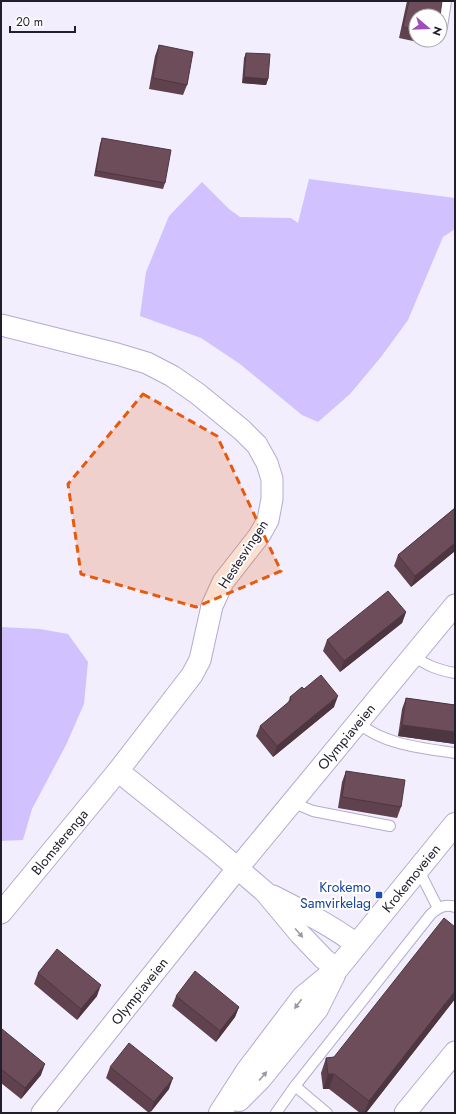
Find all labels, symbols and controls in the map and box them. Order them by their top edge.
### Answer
scale bar [10,8,75,34]
north arrow [408,8,448,48]
text: 20 m [16,13,43,31]
text: N [428,25,446,38]
street label: Hestesvingen [213,516,273,592]
street label: Olympiaveien [313,699,380,774]
street label: Blomsterenga [26,805,93,879]
street label: Krokemoveien [377,840,445,917]
place label: Krokemo Samvirkelag [300,877,371,913]
marker: Krokemo Samvirkelag [374,890,384,900]
one-way arrow [295,928,304,938]
street label: Olympiaveien [106,953,173,1029]
one-way arrow [293,999,302,1010]
one-way arrow [258,1070,267,1081]

